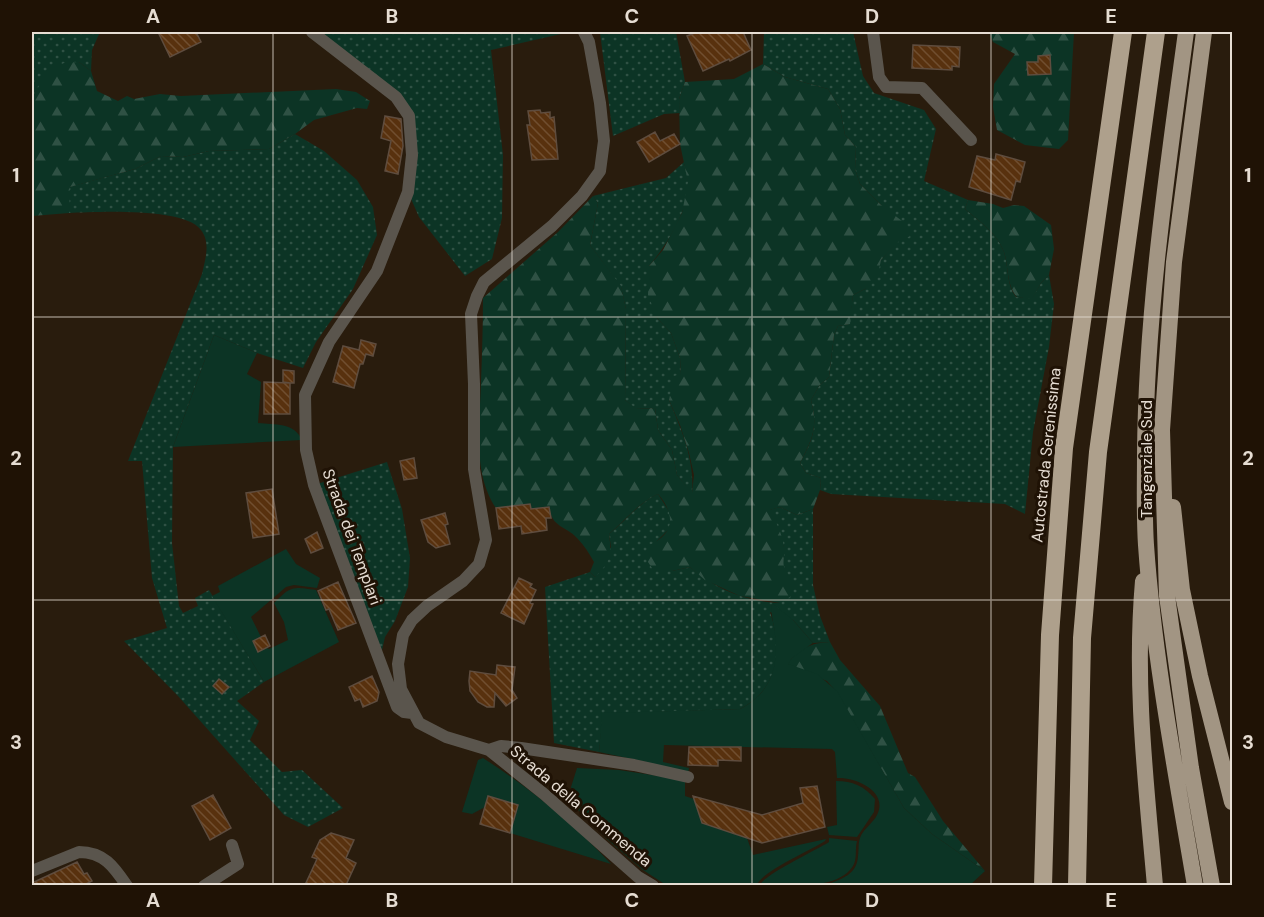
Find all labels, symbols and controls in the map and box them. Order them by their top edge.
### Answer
text: A [146,3,160,29]
text: B [386,3,398,29]
text: C [625,3,639,29]
text: D [865,3,879,29]
text: E [1105,3,1117,29]
text: 1 [12,162,20,188]
text: 1 [1244,162,1252,188]
street label: Autostrada Serenissima [1026,367,1066,543]
street label: Tangenziale Sud [1136,400,1157,518]
text: 2 [10,445,22,471]
text: 2 [1242,445,1254,471]
street label: Strada dei Templari [318,466,386,608]
text: 3 [10,729,22,755]
text: 3 [1242,729,1254,755]
street label: Strada della Commenda [506,740,656,872]
text: A [146,887,160,913]
text: B [386,887,398,913]
text: C [625,887,639,913]
text: D [865,887,879,913]
text: E [1105,887,1117,913]

